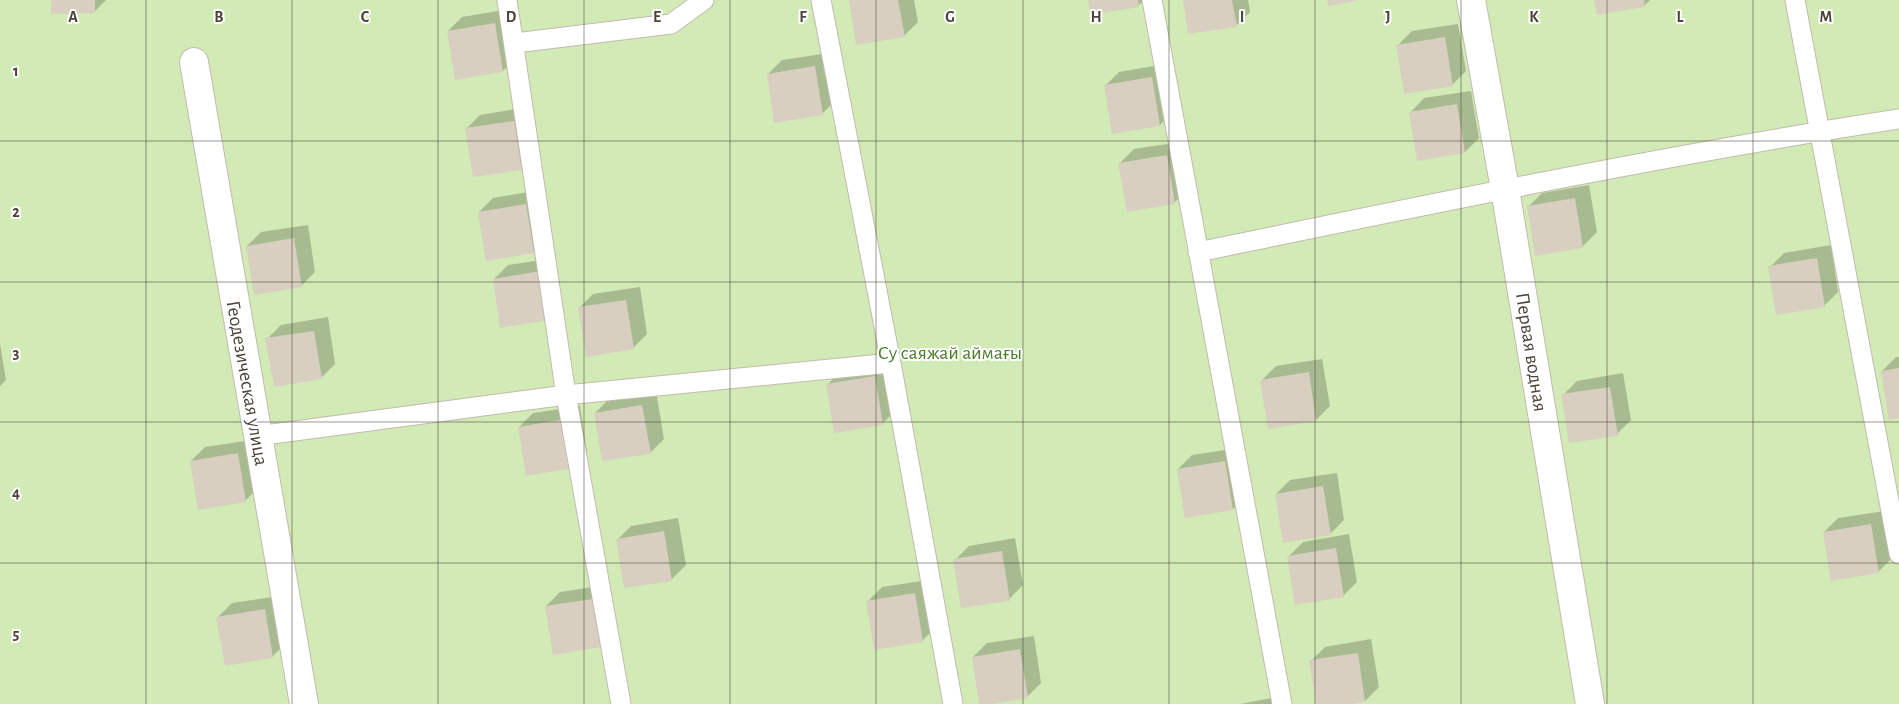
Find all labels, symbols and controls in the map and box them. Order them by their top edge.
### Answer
text: A [68,9,78,25]
text: B [214,9,224,25]
text: C [361,9,370,25]
text: D [506,9,517,25]
text: E [653,9,661,25]
text: F [799,9,807,25]
text: G [945,9,955,25]
text: H [1090,9,1102,25]
text: I [1240,9,1244,25]
text: J [1385,9,1391,25]
text: K [1529,9,1539,25]
text: L [1677,9,1684,25]
text: M [1820,9,1832,25]
text: 1 [13,63,19,79]
text: 2 [12,204,20,220]
street label: Первая водная [1512,291,1550,413]
street label: Геодезическая улица [223,299,271,467]
park label: Су саяжай аймағы [878,343,1022,363]
text: 3 [13,345,20,361]
text: 4 [12,485,20,501]
text: 5 [13,626,20,642]

